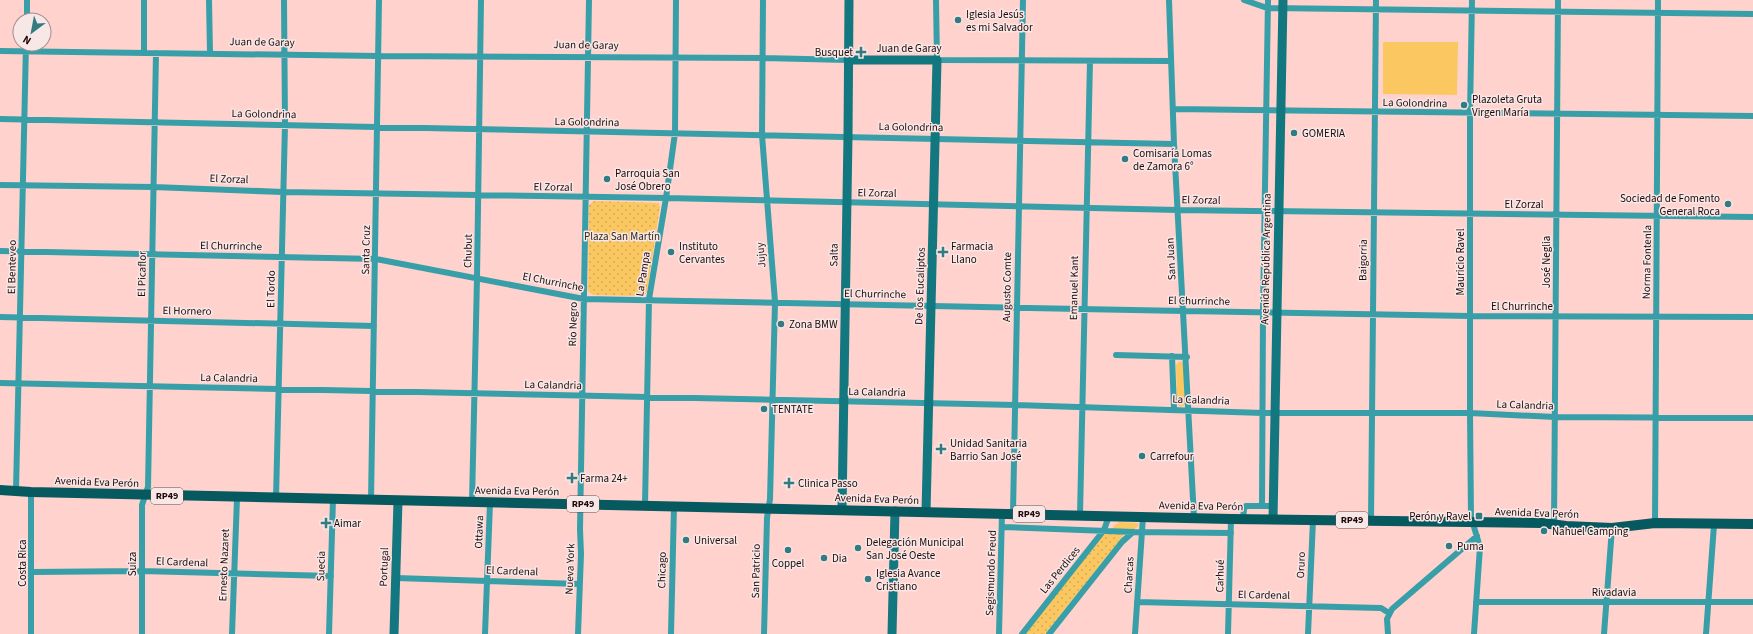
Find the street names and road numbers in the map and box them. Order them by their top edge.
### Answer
street label: Juan de Garay [229,34,295,50]
street label: Juan de Garay [553,37,619,53]
street label: Juan de Garay [876,41,942,56]
street label: La Golondrina [1382,95,1448,111]
street label: La Golondrina [231,106,297,122]
street label: La Golondrina [554,114,620,130]
street label: La Golondrina [878,119,944,135]
street label: El Zorzal [209,171,249,187]
street label: El Zorzal [533,179,573,195]
street label: El Zorzal [857,185,897,201]
street label: El Zorzal [1181,192,1221,208]
street label: Avenida República Argentina [1257,193,1275,325]
street label: El Zorzal [1504,197,1544,212]
street label: Santa Cruz [358,225,374,275]
street label: Norma Fontenla [1639,225,1655,299]
street label: Mauricio Ravel [1453,228,1468,296]
street label: Chubut [460,234,476,268]
street label: José Neglia [1539,236,1554,288]
street label: San Juan [1162,237,1180,281]
street label: El Churrinche [200,238,263,254]
street label: Baigorria [1355,239,1371,281]
street label: El Benteveo [4,240,20,294]
street label: Jujuy [752,242,770,268]
street label: Salta [826,243,842,267]
street label: De los Eucaliptos [911,247,929,325]
street label: El Picaflor [134,251,150,297]
street label: La Pampa [632,251,654,297]
street label: Augusto Comte [999,251,1015,322]
street label: Emanuel Kant [1066,255,1082,320]
street label: El Churrinche [521,269,585,295]
street label: El Tordo [263,270,279,308]
street label: El Churrinche [844,286,907,302]
street label: El Churrinche [1168,293,1231,309]
street label: El Churrinche [1491,299,1553,314]
street label: Río Negro [565,301,581,347]
street label: El Hornero [162,303,212,319]
street label: La Calandria [200,370,258,386]
street label: La Calandria [524,377,582,393]
street label: La Calandria [848,384,906,400]
street label: La Calandria [1172,392,1230,408]
street label: La Calandria [1496,397,1554,413]
street label: Avenida Eva Perón [55,473,139,491]
street label: Avenida Eva Perón [475,483,559,499]
road number: RP49 [151,488,183,504]
street label: Avenida Eva Perón [835,490,919,508]
road number: RP49 [567,496,599,512]
street label: Avenida Eva Perón [1159,498,1243,514]
street label: Avenida Eva Perón [1495,504,1579,522]
road number: RP49 [1013,506,1045,522]
road number: RP49 [1336,512,1368,528]
street label: Ottawa [471,515,487,549]
street label: Ernesto Nazaret [215,528,233,602]
street label: Segismundo Freud [982,530,1000,616]
street label: Costa Rica [15,539,30,587]
street label: Nueva York [562,543,578,595]
street label: San Patricio [748,543,764,598]
street label: Las Perdices [1036,543,1084,597]
street label: Portugal [376,547,392,587]
street label: Suecia [313,550,329,582]
street label: Chicago [654,551,670,589]
street label: Oruro [1293,551,1309,579]
street label: Suiza [125,552,140,576]
street label: El Cardenal [156,554,209,570]
street label: Charcas [1121,556,1137,594]
street label: Carhué [1212,559,1228,593]
street label: El Cardenal [486,563,539,579]
street label: Rivadavia [1592,585,1636,600]
street label: El Cardenal [1238,587,1290,603]

